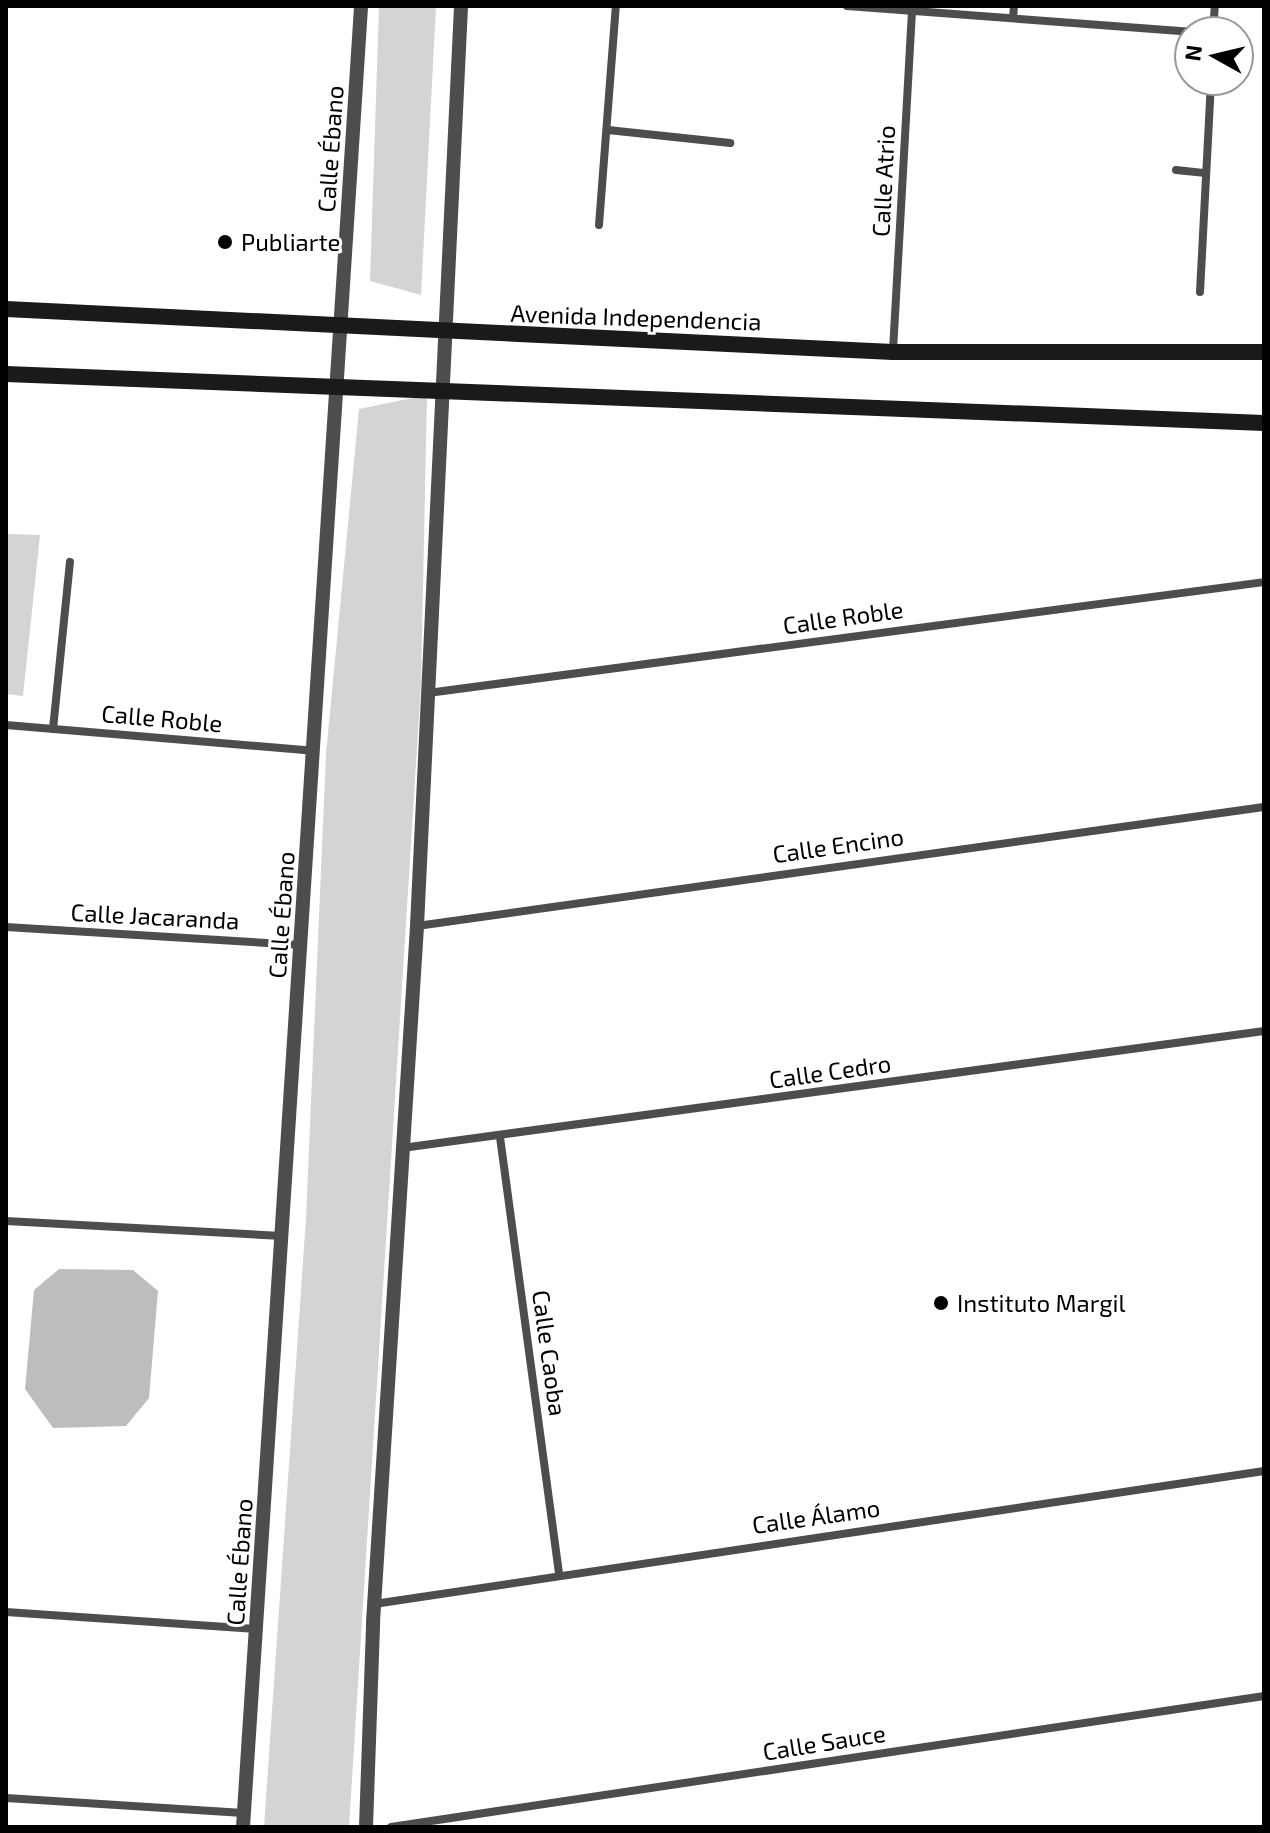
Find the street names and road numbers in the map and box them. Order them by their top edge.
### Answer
street label: Calle Ébano [311,85,349,213]
street label: Calle Atrio [866,124,900,238]
street label: Avenida Independencia [510,298,762,336]
street label: Calle Roble [781,594,905,640]
street label: Calle Roble [100,698,224,738]
street label: Calle Encino [771,822,905,868]
street label: Calle Ébano [262,851,300,979]
street label: Calle Jacaranda [70,897,240,935]
street label: Calle Cedro [767,1048,893,1094]
street label: Calle Caoba [527,1288,573,1418]
street label: Calle Álamo [750,1493,882,1539]
street label: Calle Ébano [220,1498,258,1626]
street label: Calle Sauce [760,1718,888,1766]

